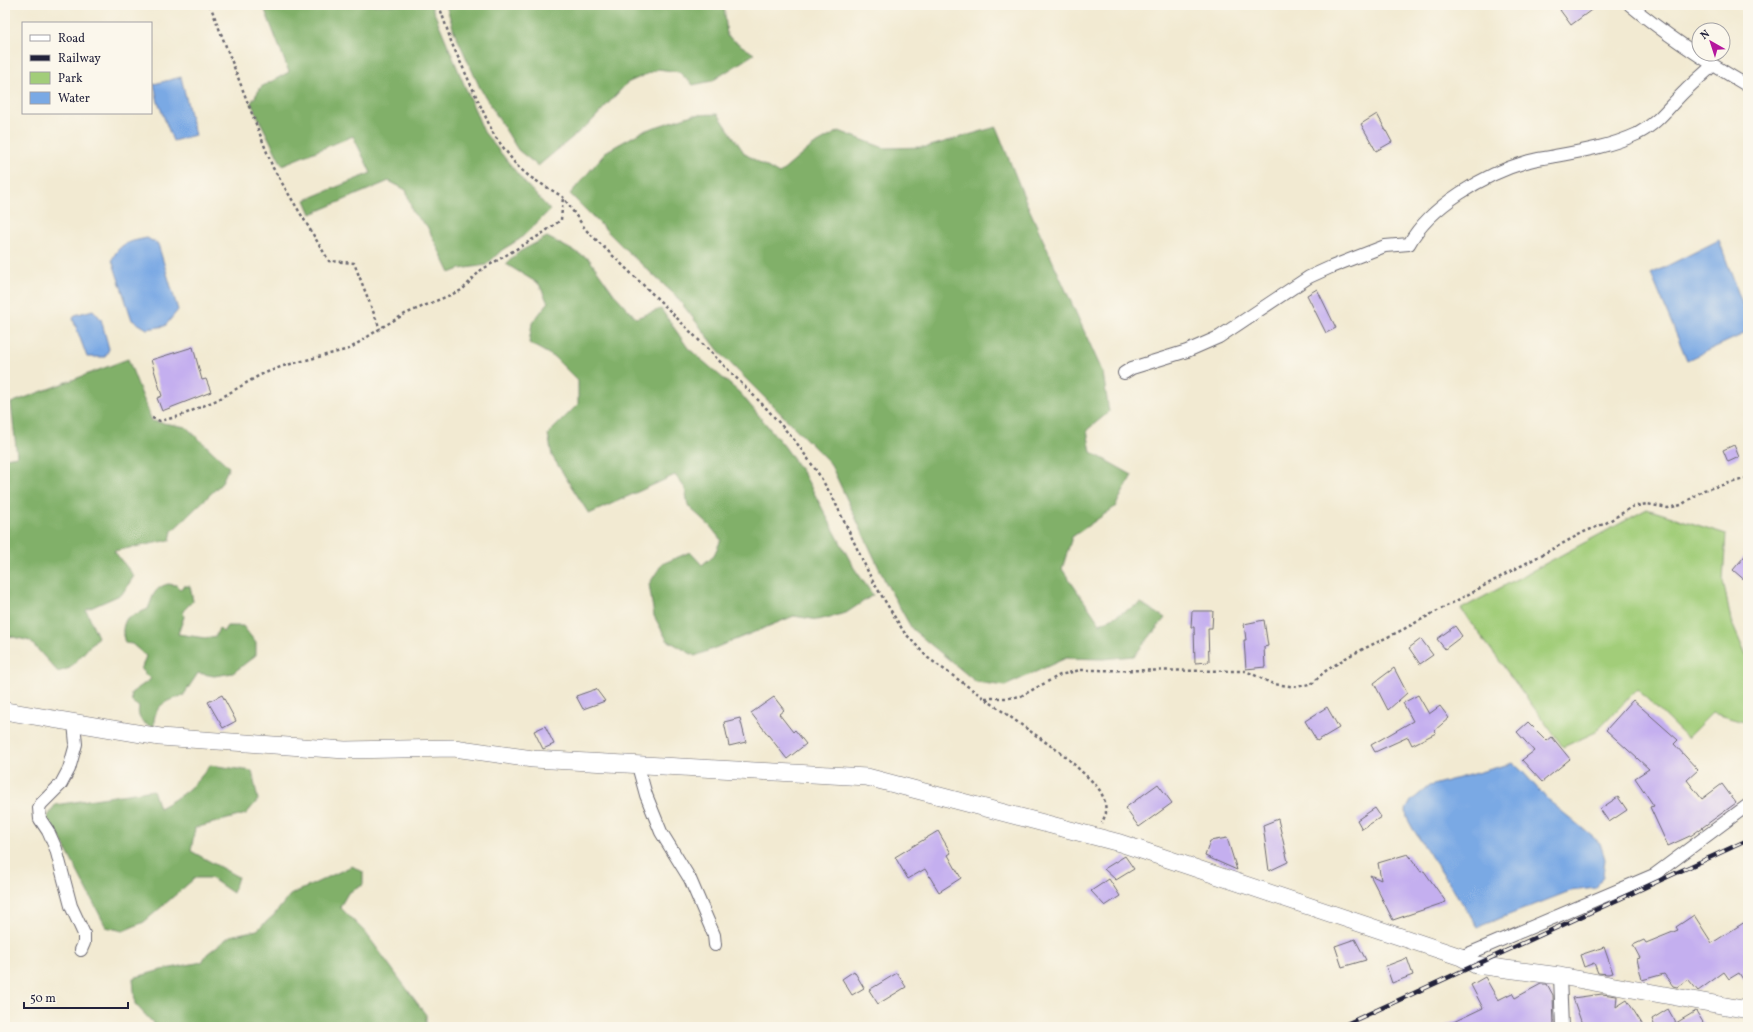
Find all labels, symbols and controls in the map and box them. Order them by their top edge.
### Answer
legend [22,22,152,114]
north arrow [1691,22,1731,62]
text: N [1698,27,1713,44]
text: Road [58,31,85,47]
text: Railway [58,51,101,67]
text: Park [58,71,83,87]
text: Water [58,91,90,107]
scale bar [24,984,128,1010]
text: 50 m [30,991,56,1007]

